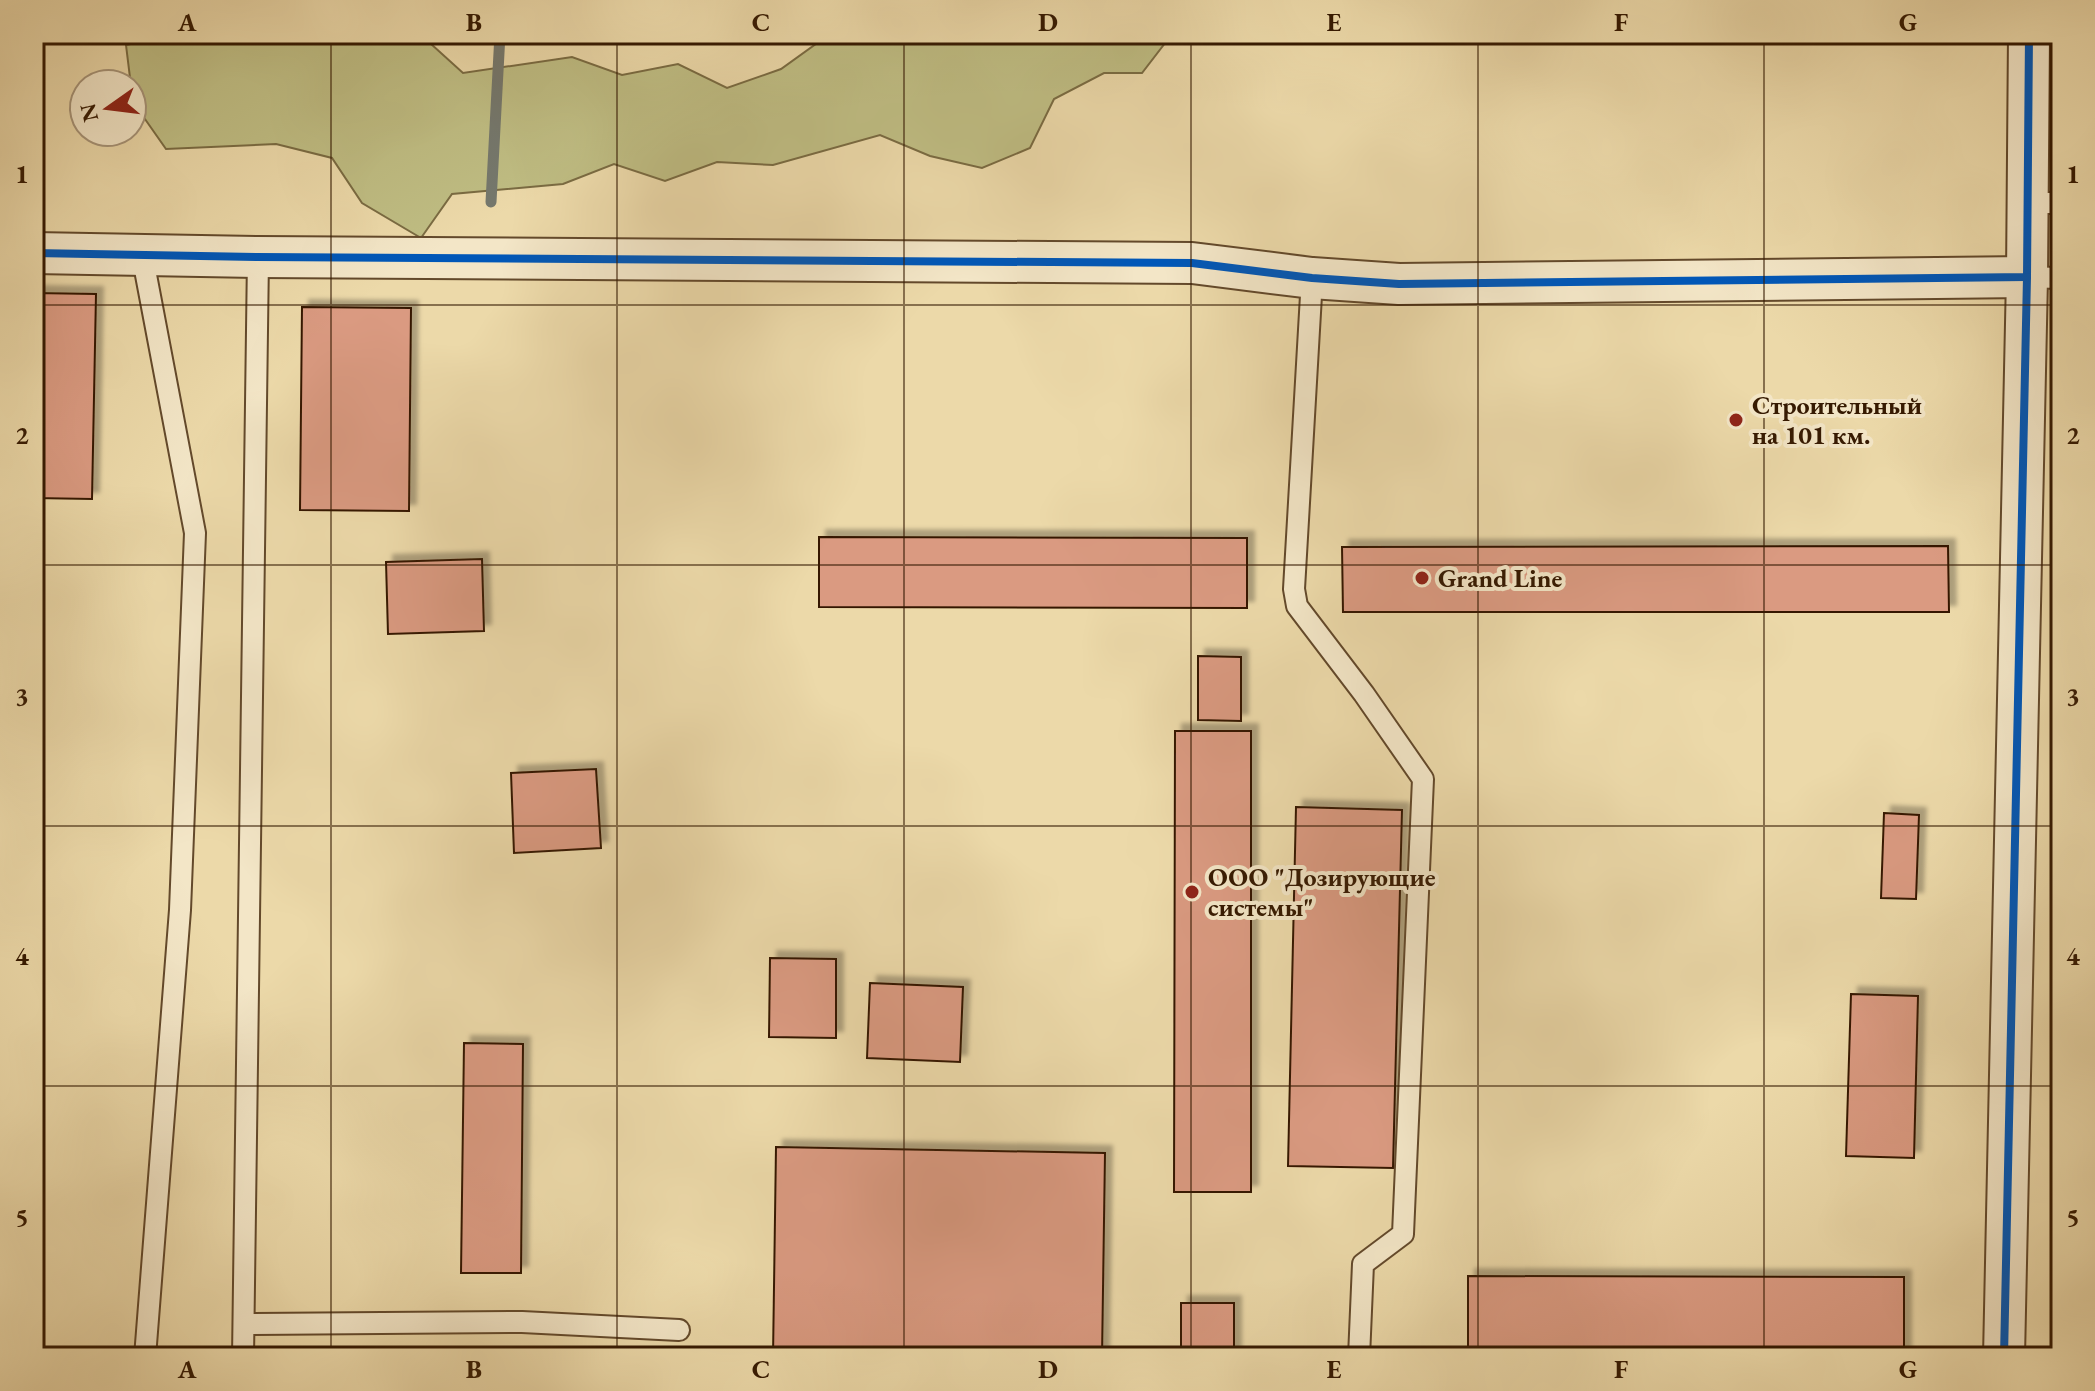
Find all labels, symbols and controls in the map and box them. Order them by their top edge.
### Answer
text: A [177,5,197,39]
text: B [466,5,482,39]
text: C [752,5,770,39]
text: D [1038,5,1058,39]
text: E [1327,5,1342,39]
text: F [1614,5,1628,39]
text: G [1899,5,1918,39]
north arrow [68,68,148,148]
text: N [73,100,105,125]
text: 1 [15,157,29,191]
text: 1 [2066,157,2080,191]
place label: Строительный на 101 км. [1752,388,1922,452]
marker: Строительный на 101 км. [1727,411,1745,429]
text: 2 [15,418,29,452]
text: 2 [2066,418,2080,452]
place label: Grand Line [1438,561,1562,595]
marker: Grand Line [1413,569,1431,587]
text: 3 [15,679,29,713]
text: 3 [2066,679,2080,713]
place label: ООО "Дозирующие системы" [1208,860,1436,924]
marker: ООО "Дозирующие системы" [1183,883,1201,901]
text: 4 [15,939,29,973]
text: 4 [2066,939,2080,973]
text: 5 [15,1200,29,1234]
text: 5 [2066,1200,2080,1234]
text: A [177,1352,197,1386]
text: B [466,1352,482,1386]
text: C [752,1352,770,1386]
text: D [1038,1352,1058,1386]
text: E [1327,1352,1342,1386]
text: F [1614,1352,1628,1386]
text: G [1899,1352,1918,1386]

